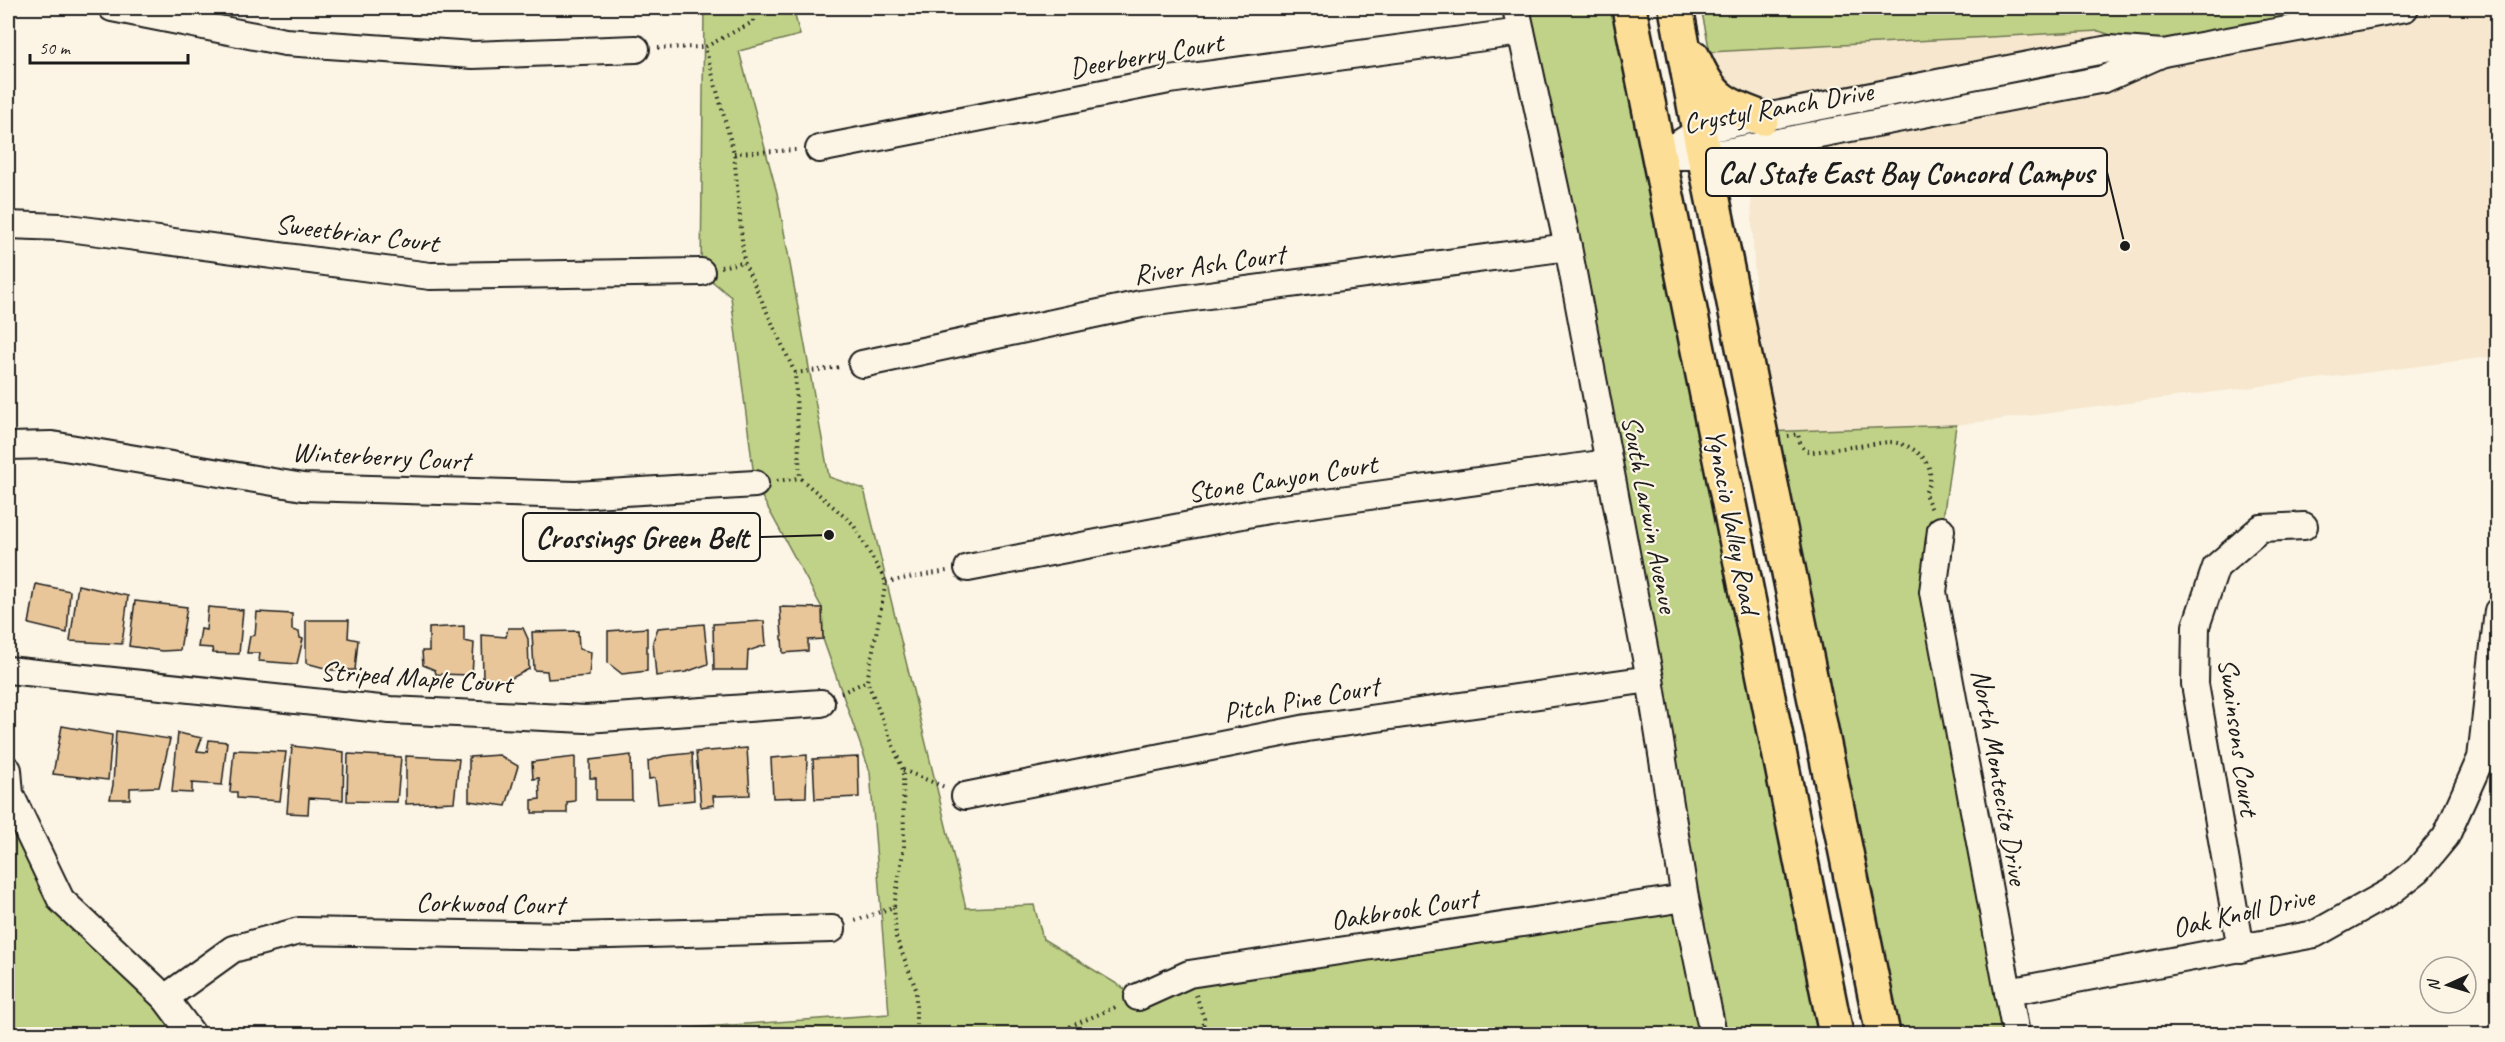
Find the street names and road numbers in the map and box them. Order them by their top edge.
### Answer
street label: Deerberry Court [1066,24,1228,86]
street label: Crystyl Ranch Drive [1681,73,1877,141]
street label: Sweetbriar Court [273,206,443,261]
street label: River Ash Court [1131,236,1290,292]
street label: South Larwin Avenue [1614,413,1687,617]
street label: Ygnacio Valley Road [1698,426,1769,620]
street label: Winterberry Court [291,434,474,478]
street label: Stone Canyon Court [1185,445,1382,510]
street label: Striped Maple Court [319,653,516,701]
street label: Swainsons Court [2211,656,2268,821]
street label: Pitch Pine Court [1221,667,1385,730]
street label: North Montecito Drive [1964,667,2036,889]
street label: Oak Knoll Drive [2169,878,2319,945]
street label: Oakbrook Court [1328,880,1484,938]
street label: Corkwood Court [416,884,568,922]

